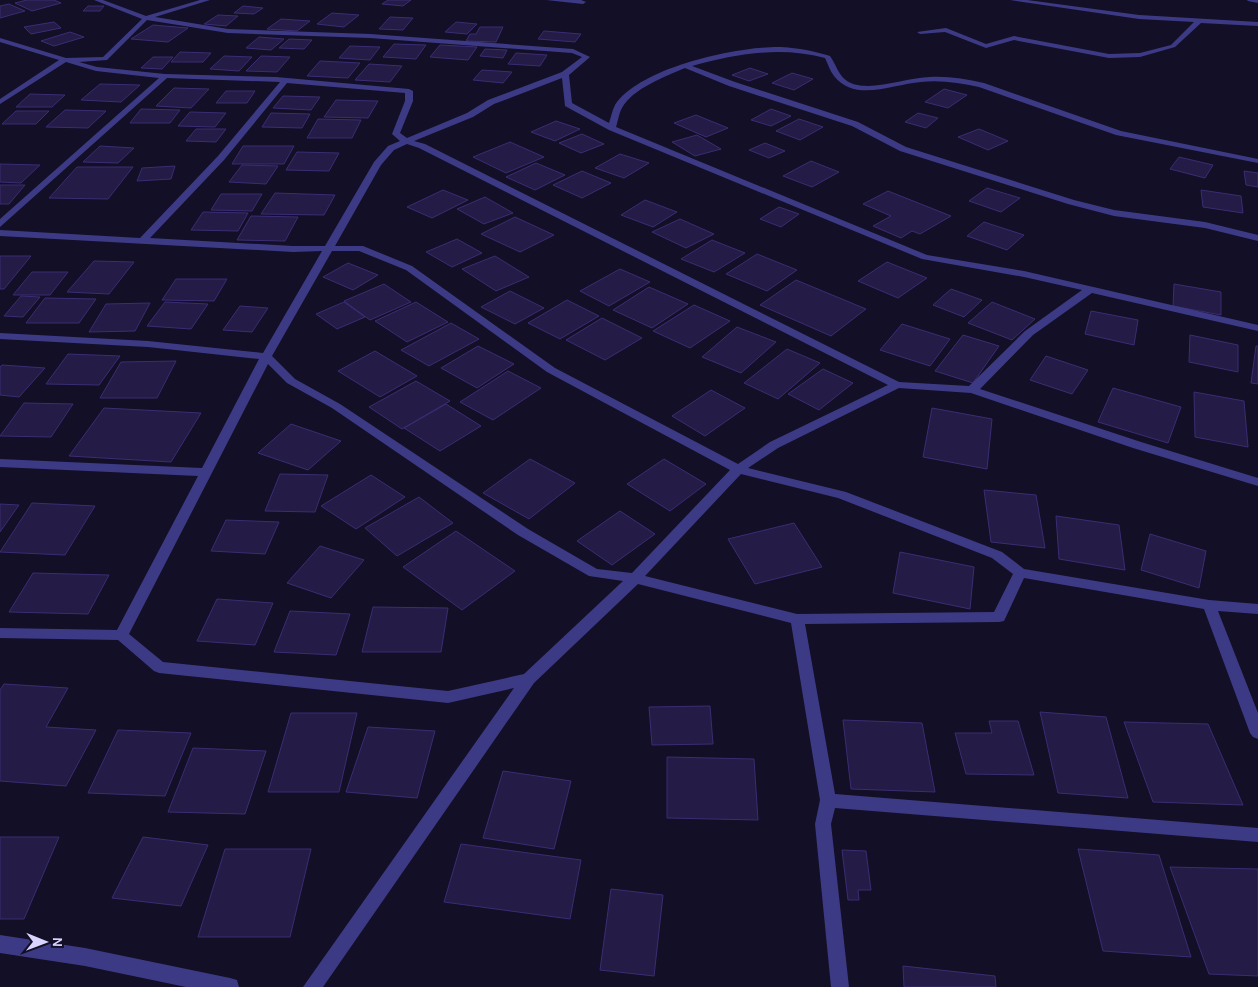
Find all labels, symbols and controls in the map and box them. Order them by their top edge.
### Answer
north arrow [20,917,70,967]
text: N [49,937,66,947]

